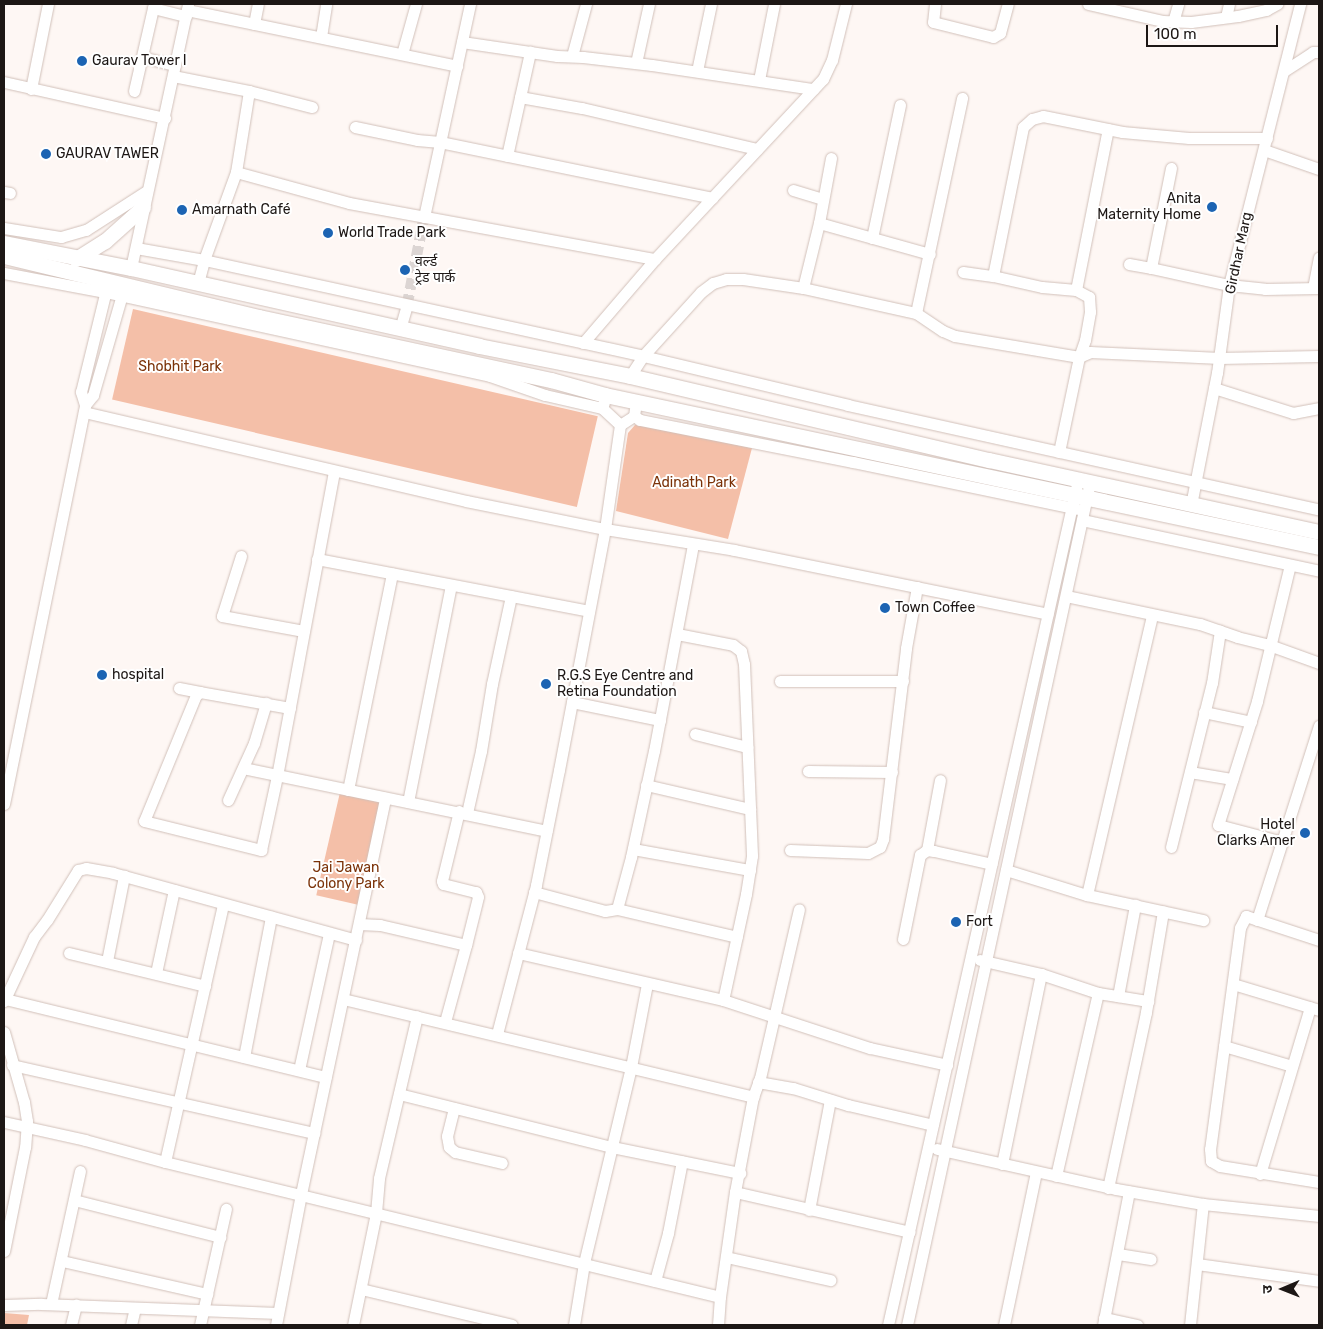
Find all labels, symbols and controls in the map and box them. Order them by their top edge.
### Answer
scale bar [1148,15,1280,47]
text: 100 m [1154,25,1196,43]
place label: Gaurav Tower I [92,53,188,69]
marker: Gaurav Tower I [76,55,88,67]
place label: GAURAV TAWER [56,146,160,162]
marker: GAURAV TAWER [40,148,52,160]
place label: Anita Maternity Home [1097,191,1201,223]
marker: Anita Maternity Home [1205,200,1219,214]
place label: Amarnath Café [192,202,291,218]
marker: Amarnath Café [176,204,188,216]
street label: Girdhar Marg [1222,210,1256,296]
place label: World Trade Park [338,225,446,241]
marker: World Trade Park [322,227,334,239]
place label: वर्ल्ड ट्रेड पार्क [415,254,455,286]
marker: वर्ल्ड ट्रेड पार्क [399,264,411,276]
park label: Shobhit Park [138,359,222,375]
park label: Adinath Park [652,475,736,491]
place label: Town Coffee [895,600,975,616]
marker: Town Coffee [879,602,891,614]
place label: hospital [112,667,164,683]
place label: R.G.S Eye Centre and Retina Foundation [557,668,693,700]
marker: hospital [96,669,108,681]
marker: R.G.S Eye Centre and Retina Foundation [539,677,553,691]
place label: Hotel Clarks Amer [1217,817,1295,850]
marker: Hotel Clarks Amer [1299,827,1311,839]
park label: Jai Jawan Colony Park [307,860,385,892]
place label: Fort [966,914,993,930]
marker: Fort [950,916,962,928]
north arrow [1258,1264,1308,1314]
text: उ [1259,1285,1276,1294]

